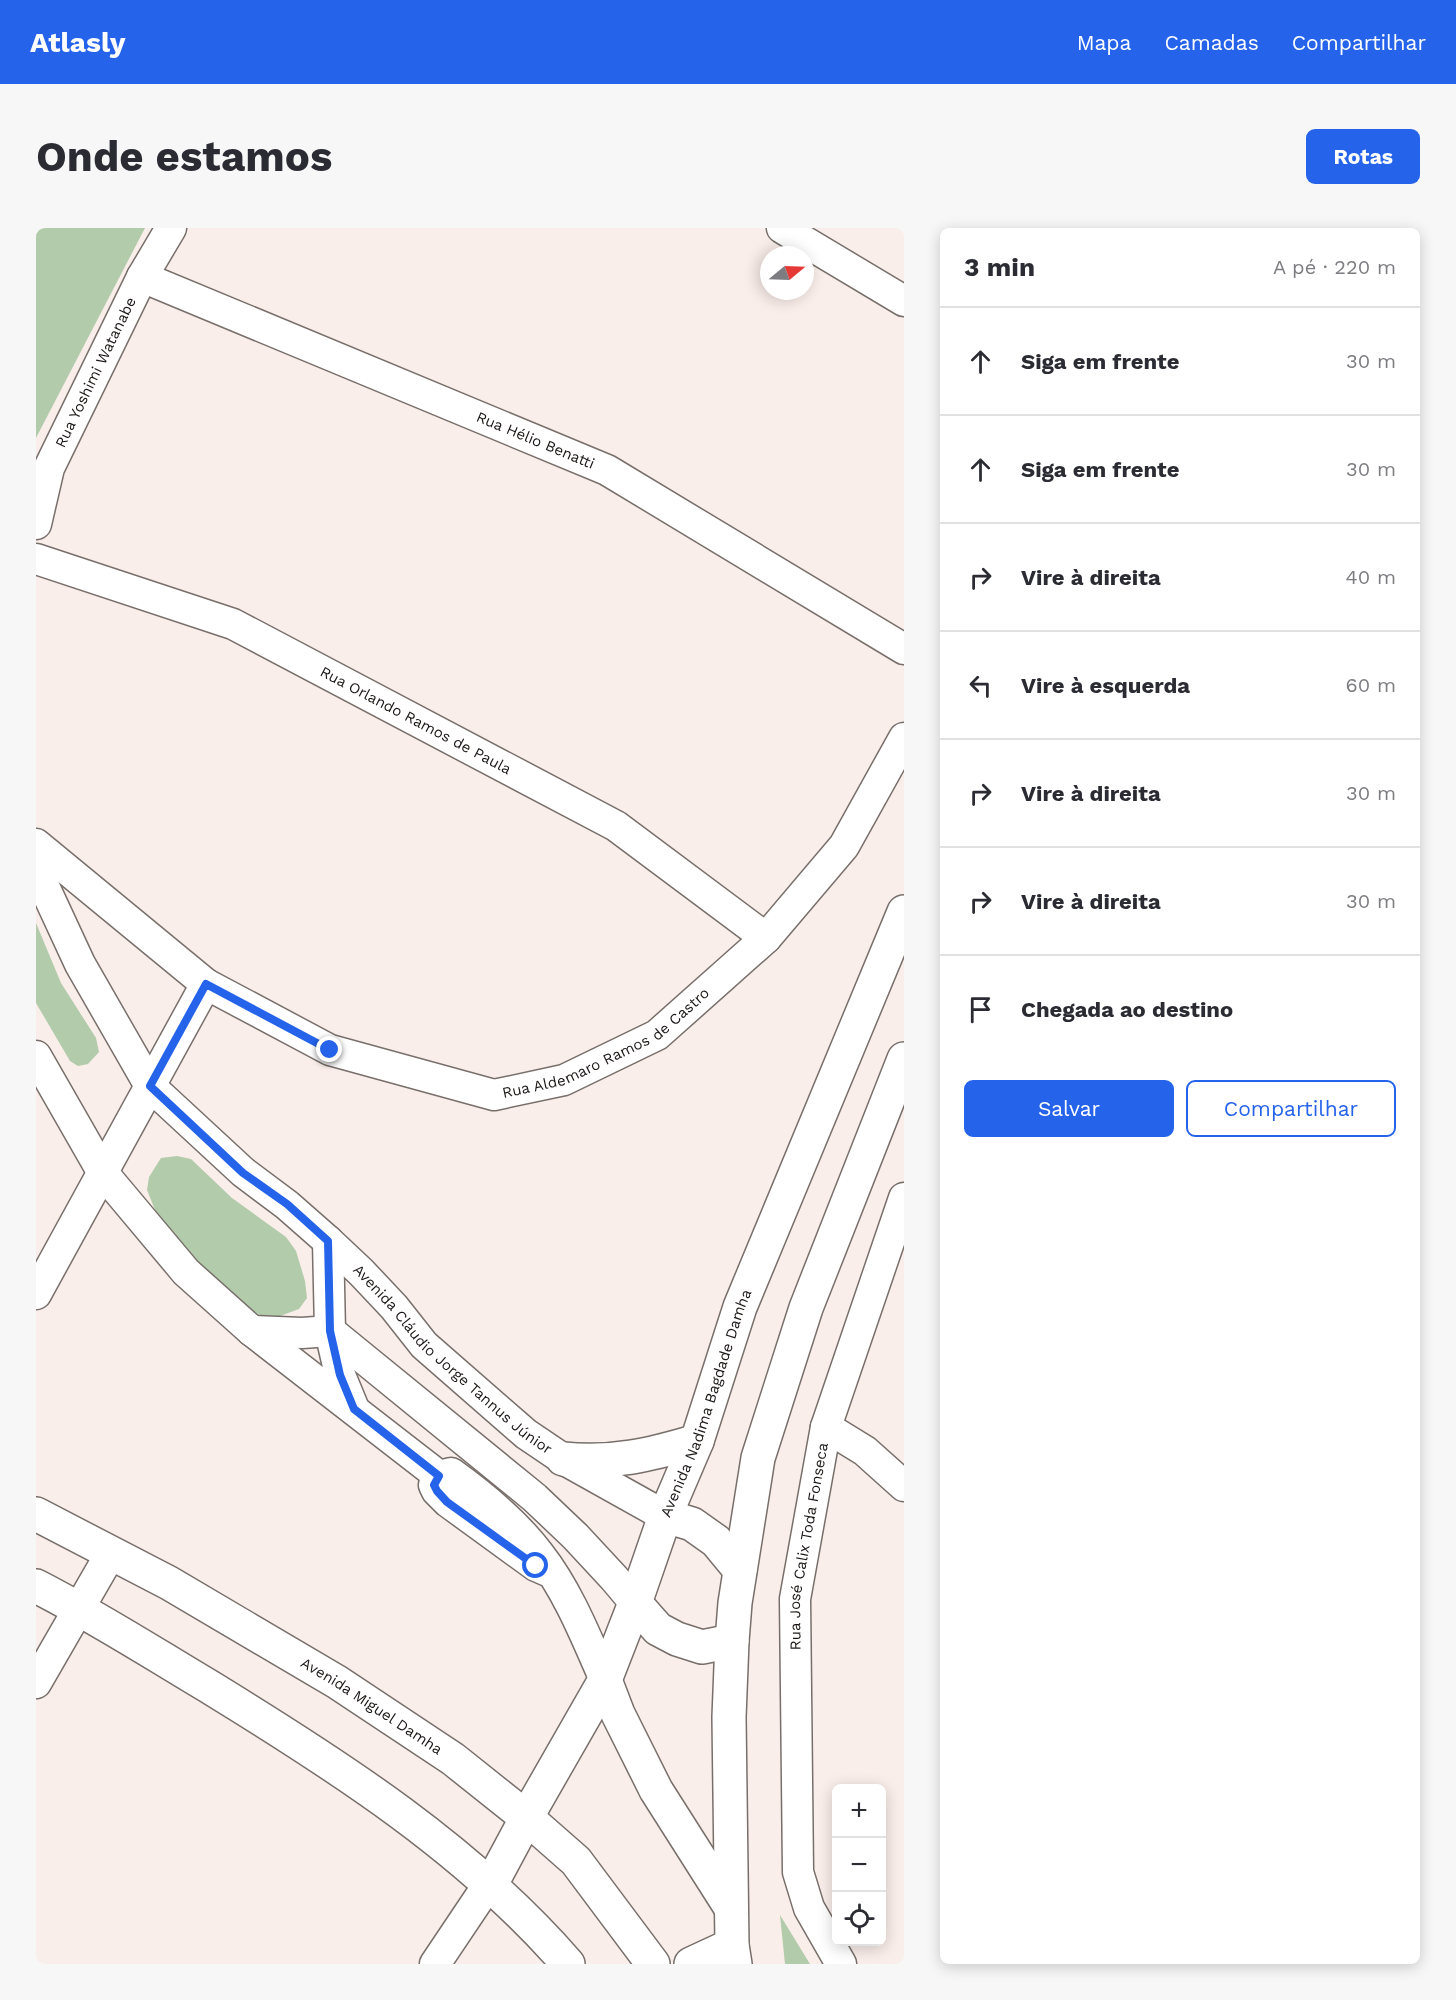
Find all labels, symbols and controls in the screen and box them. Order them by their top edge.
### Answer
text: Atlasly [30,26,125,59]
text: Mapa [1077,30,1131,55]
text: Camadas [1164,30,1259,55]
text: Compartilhar [1292,30,1426,55]
button: Rotas [1306,129,1420,184]
text: Onde estamos [36,132,332,181]
north arrow [760,246,814,300]
text: 3 min [964,252,1035,282]
text: A pé · 220 m [1273,255,1396,279]
street label: Rua Yoshimi Watanabe [51,294,140,450]
icon: ahead [964,345,997,378]
text: Siga em frente [1021,349,1179,374]
text: 30 m [1346,349,1396,373]
street label: Rua Hélio Benatti [474,408,597,473]
icon: ahead [964,453,997,486]
text: Siga em frente [1021,457,1179,482]
text: 30 m [1346,457,1396,481]
icon: right [964,561,997,594]
text: Vire à direita [1021,565,1161,590]
text: 40 m [1345,565,1396,589]
street label: Rua Orlando Ramos de Paula [317,663,515,778]
icon: left [964,669,997,702]
text: Vire à esquerda [1021,673,1190,698]
text: 60 m [1346,673,1396,697]
icon: right [964,777,997,810]
text: Vire à direita [1021,781,1161,806]
text: 30 m [1346,781,1396,805]
icon: right [964,885,997,918]
text: Vire à direita [1021,889,1161,914]
text: 30 m [1346,889,1396,913]
street label: Rua Aldemaro Ramos de Castro [501,984,713,1102]
icon: arrive [964,993,997,1026]
text: Chegada ao destino [1021,997,1233,1022]
route end [316,1036,342,1062]
button: Salvar [964,1080,1174,1137]
button: Compartilhar [1186,1080,1396,1137]
street label: Avenida Cláudio Jorge Tannus Júnior [350,1260,556,1458]
street label: Avenida Nadima Bagdade Damha [657,1286,756,1520]
street label: Rua José Calix Toda Fonseca [786,1441,832,1650]
route start [522,1552,548,1578]
street label: Avenida Miguel Damha [298,1654,446,1759]
map controls [832,1784,886,1946]
button: + [832,1784,886,1838]
button: − [832,1838,886,1892]
button: locate [832,1892,886,1946]

